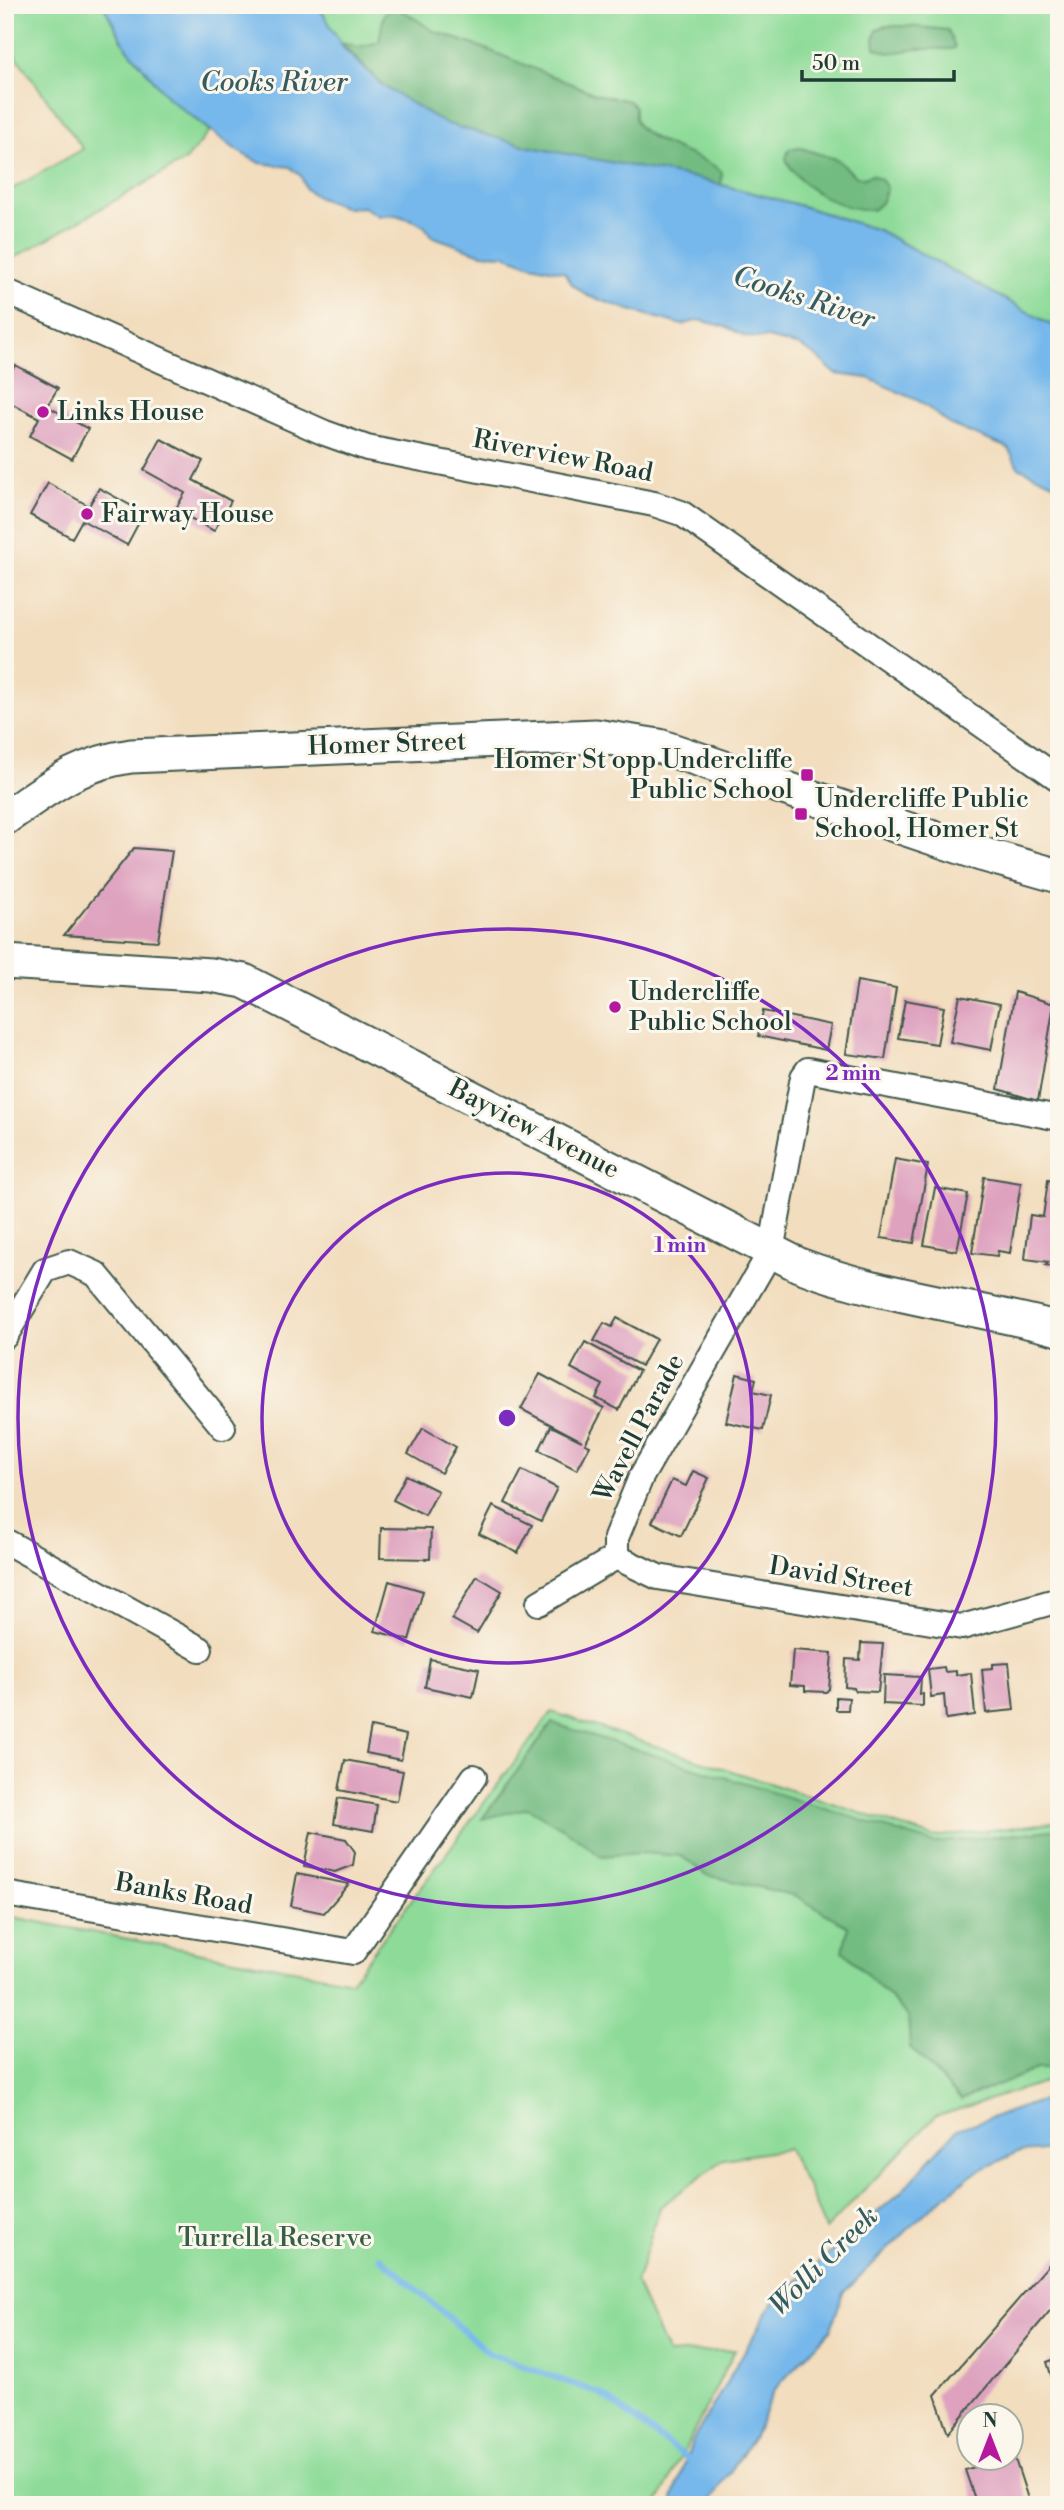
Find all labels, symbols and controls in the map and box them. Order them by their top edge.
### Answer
scale bar [802,38,954,82]
text: 50 m [812,51,860,77]
water label: Cooks River [200,65,349,100]
water label: Cooks River [729,259,880,338]
place label: Links House [57,396,204,428]
marker: Links House [35,404,51,420]
street label: Riverview Road [470,423,656,489]
place label: Fairway House [101,498,274,530]
marker: Fairway House [79,506,95,522]
street label: Homer Street [307,725,467,763]
place label: Homer St opp Undercliffe Public School [494,744,793,806]
marker: Homer St opp Undercliffe Public School [799,767,815,783]
place label: Undercliffe Public School, Homer St [815,783,1029,845]
marker: Undercliffe Public School, Homer St [793,806,809,822]
place label: Undercliffe Public School [629,976,792,1038]
marker: Undercliffe Public School [607,999,623,1015]
text: 2 min [825,1061,881,1087]
street label: Bayview Avenue [442,1072,625,1186]
text: 1 min [654,1233,706,1259]
street label: Wavell Parade [586,1349,691,1508]
centre of rings [495,1406,519,1430]
street label: David Street [767,1550,915,1604]
street label: Banks Road [112,1866,255,1922]
water label: Wolli Creek [762,2199,886,2323]
park label: Turrella Reserve [178,2222,372,2254]
north arrow [956,2402,1026,2472]
text: N [982,2409,998,2433]

